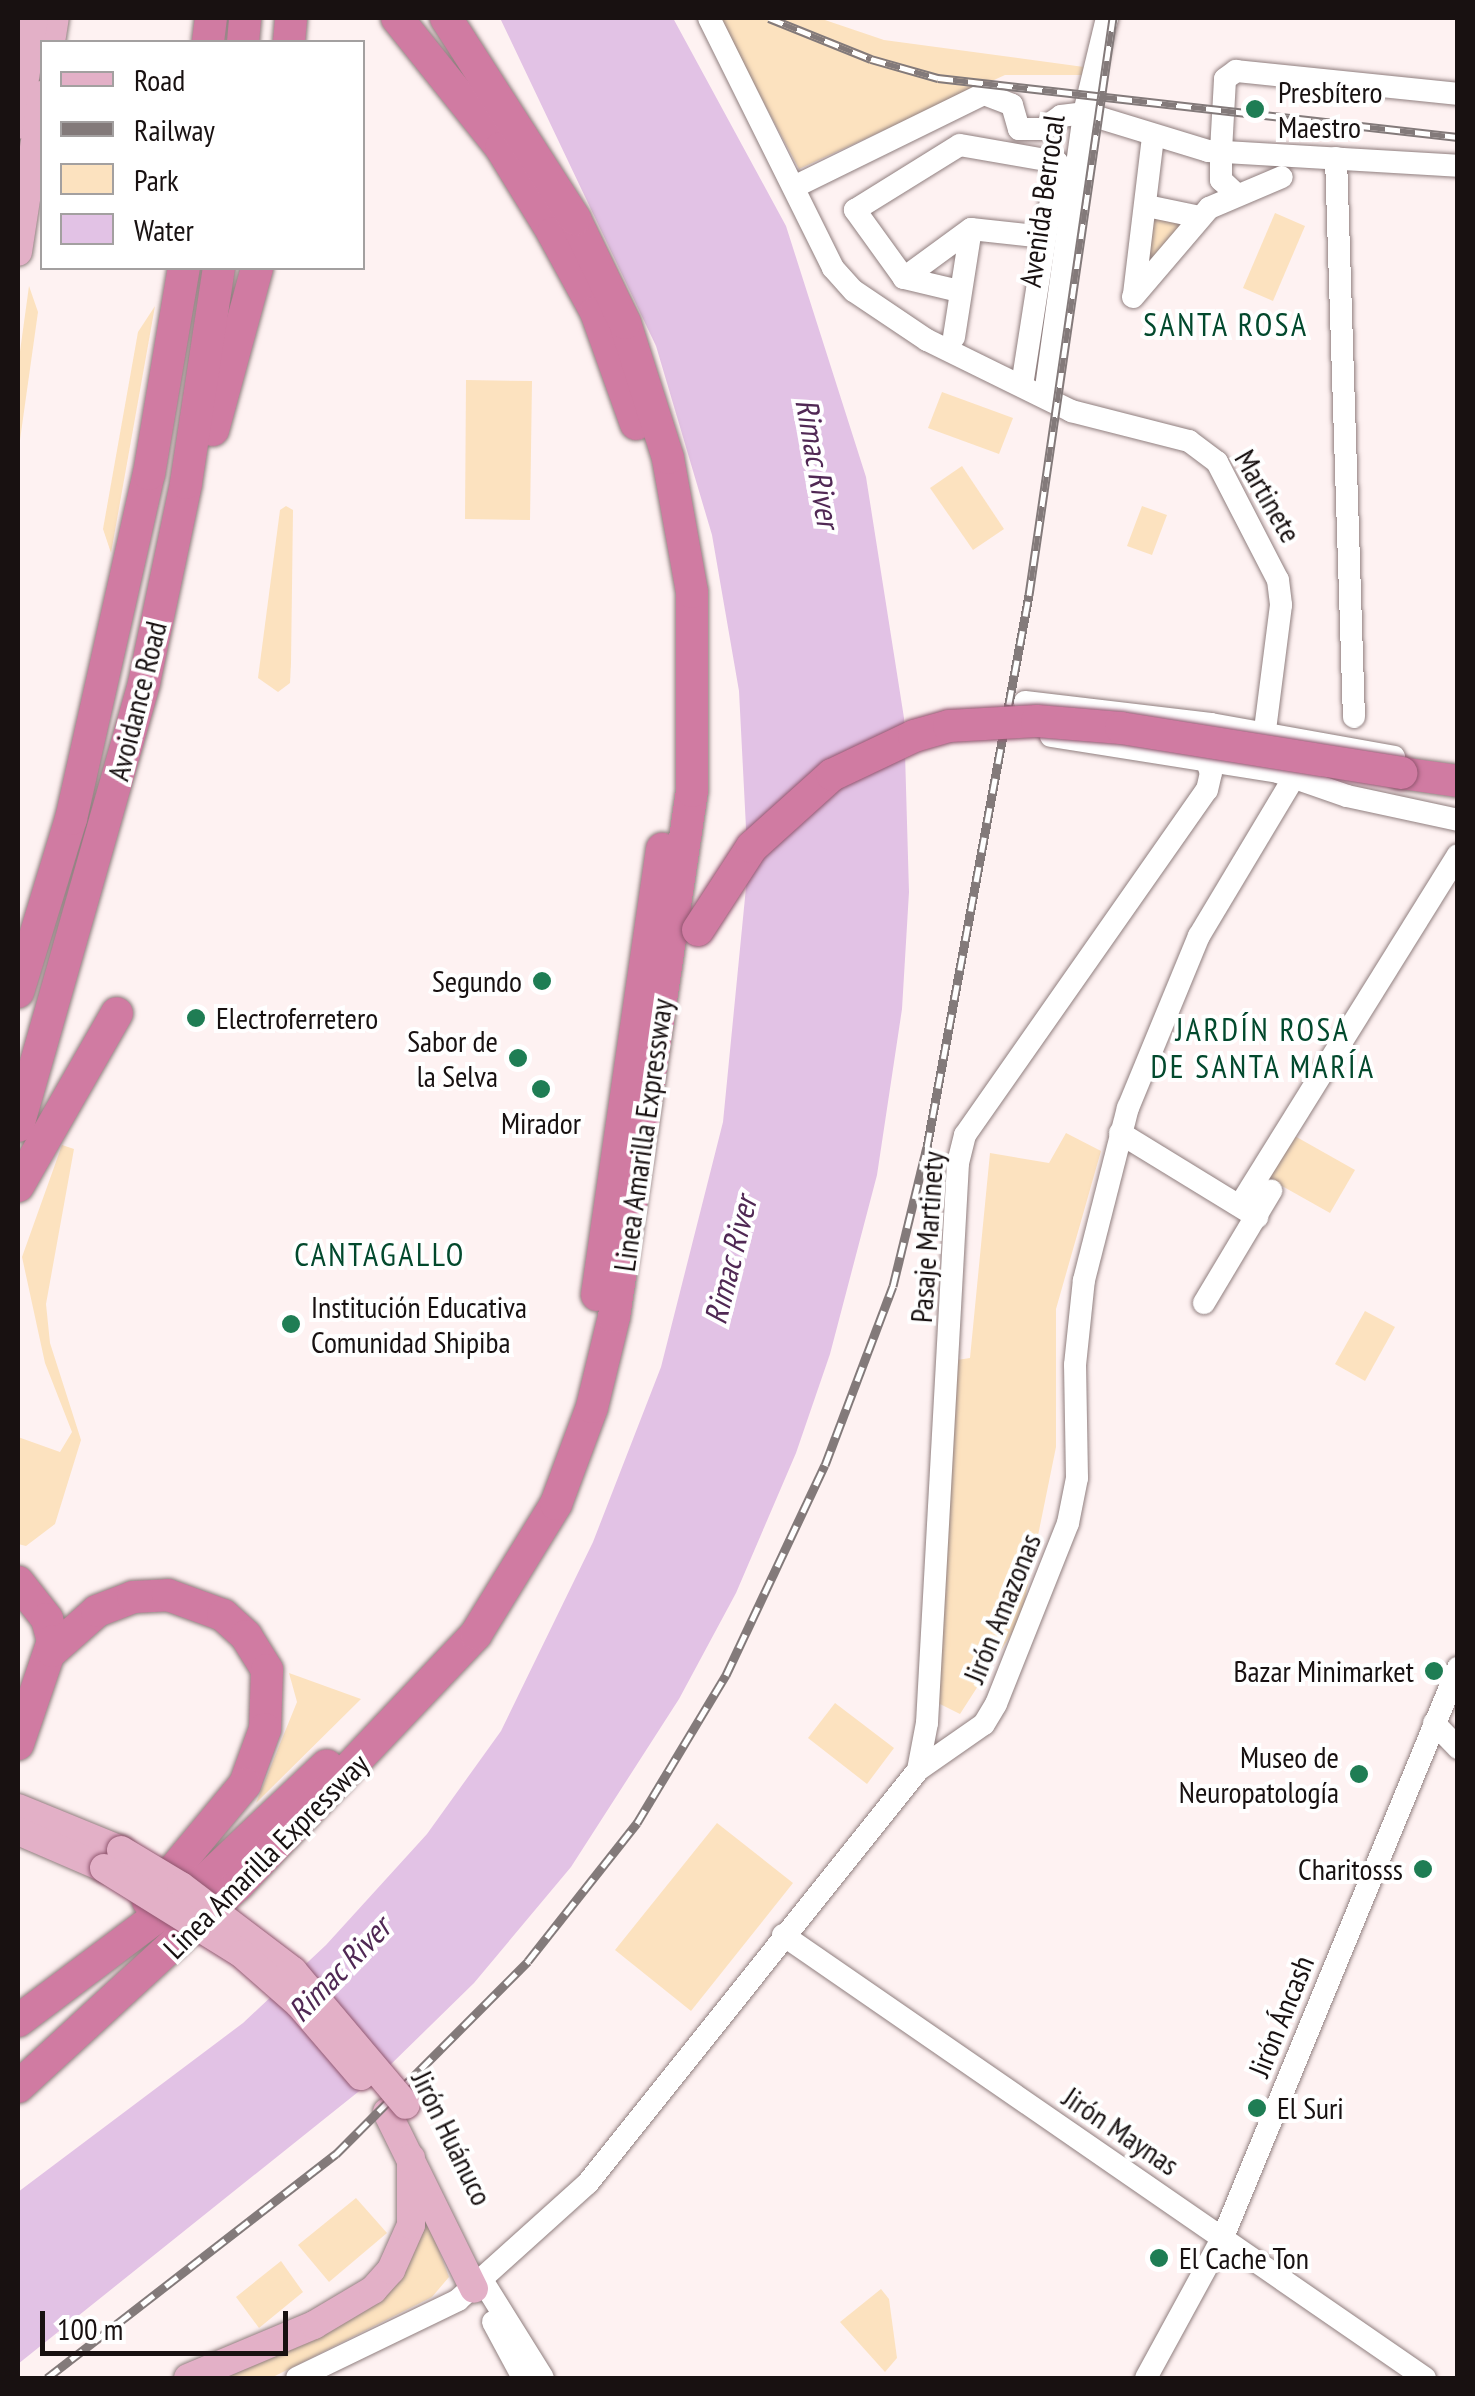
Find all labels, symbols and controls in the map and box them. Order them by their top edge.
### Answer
legend [40,40,365,270]
text: Road [134,60,185,99]
place label: Presbítero Maestro [1278,74,1383,144]
marker: Presbítero Maestro [1242,96,1268,122]
text: Railway [134,110,215,149]
street label: Avenida Berrocal [1012,112,1072,290]
text: Park [134,160,179,199]
text: Water [134,210,194,249]
district label: SANTA ROSA [1143,305,1309,343]
water label: Rimac River [788,395,848,531]
street label: Martinete [1227,443,1309,549]
street label: Avoidance Road [100,618,174,784]
place label: Segundo [432,963,522,999]
marker: Segundo [531,970,553,992]
street label: Linea Amarilla Expressway [606,996,680,1274]
place label: Electroferretero [216,1000,378,1036]
marker: Electroferretero [185,1007,207,1029]
district label: JARDÍN ROSA DE SANTA MARÍA [1150,1011,1376,1086]
place label: Sabor de la Selva [407,1023,498,1094]
marker: Sabor de la Selva [507,1047,529,1069]
marker: Mirador [530,1078,552,1100]
place label: Mirador [501,1105,581,1141]
street label: Pasaje Martinety [903,1150,951,1324]
water label: Rimac River [696,1192,764,1328]
district label: CANTAGALLO [294,1235,466,1273]
place label: Institución Educativa Comunidad Shipiba [311,1289,527,1360]
marker: Institución Educativa Comunidad Shipiba [280,1313,302,1335]
street label: Jirón Amazonas [956,1528,1048,1688]
place label: Bazar Minimarket [1233,1653,1414,1689]
marker: Bazar Minimarket [1423,1660,1445,1682]
place label: Museo de Neuropatología [1179,1739,1339,1810]
street label: Linea Amarilla Expressway [156,1746,376,1966]
marker: Museo de Neuropatología [1348,1763,1370,1785]
place label: Charitosss [1298,1851,1403,1887]
marker: Charitosss [1412,1858,1434,1880]
water label: Rimac River [280,1909,398,2029]
street label: Jirón Áncash [1240,1950,1322,2082]
street label: Jirón Huánuco [404,2065,500,2211]
street label: Jirón Maynas [1056,2079,1186,2183]
place label: El Suri [1277,2090,1344,2126]
marker: El Suri [1246,2097,1268,2119]
place label: El Cache Ton [1179,2240,1310,2276]
marker: El Cache Ton [1148,2247,1170,2269]
scale bar [45,2291,292,2353]
text: 100 m [57,2309,123,2348]

